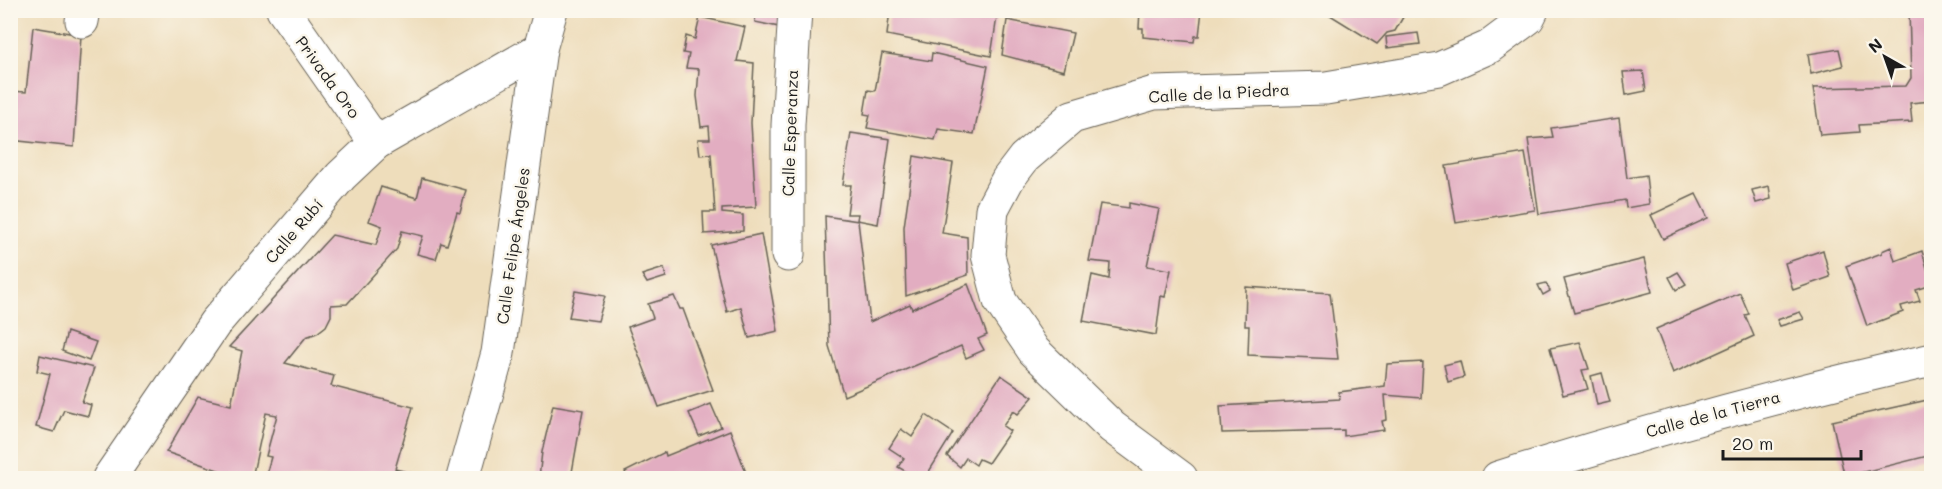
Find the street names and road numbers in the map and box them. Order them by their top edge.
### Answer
street label: Privada Oro [292,31,365,122]
street label: Calle Esperanza [777,69,802,197]
street label: Calle de la Piedra [1148,78,1290,107]
street label: Calle Felipe Ángeles [491,166,534,326]
street label: Calle Rubí [260,194,327,267]
street label: Calle de la Tierra [1643,385,1782,442]

